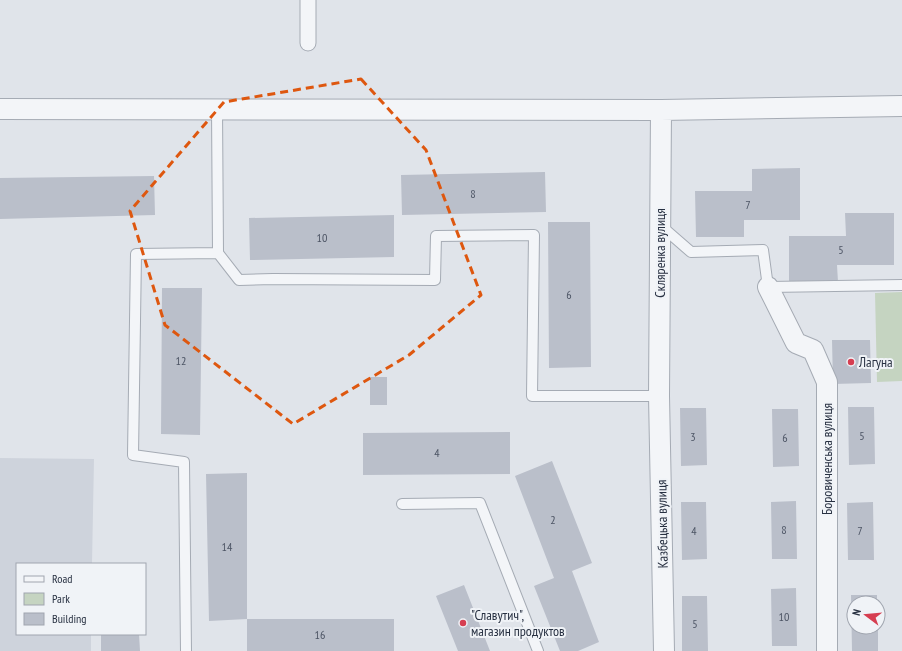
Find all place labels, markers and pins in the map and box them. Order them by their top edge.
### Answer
place label: Лагуна [858,353,893,371]
marker: Лагуна [846,357,856,367]
place label: "Славутич", магазин продуктов [471,606,565,640]
marker: "Славутич", магазин продуктов [458,618,468,628]

